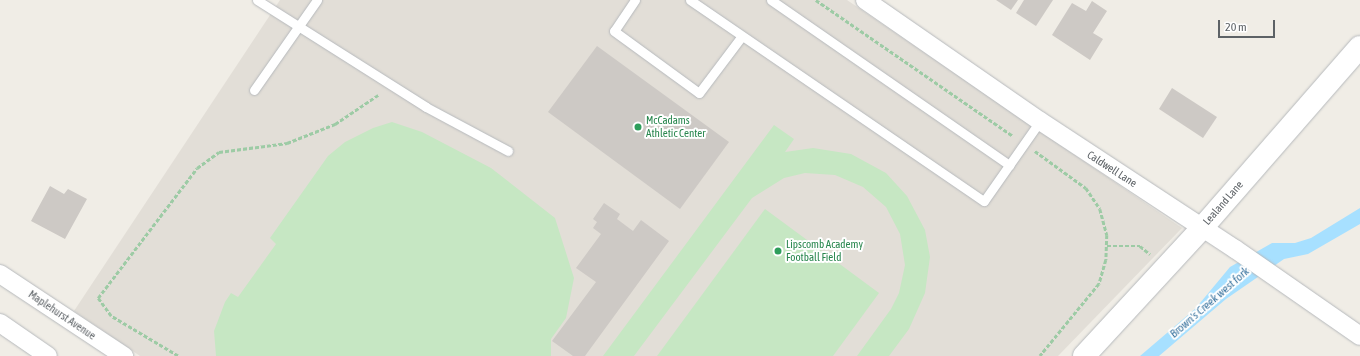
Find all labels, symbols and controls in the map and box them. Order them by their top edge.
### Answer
scale bar [1220,12,1277,38]
text: 20 m [1225,20,1247,34]
place label: McCadams Athletic Center [646,114,706,140]
marker: McCadams Athletic Center [633,122,643,132]
street label: Caldwell Lane [1085,148,1139,190]
street label: Lealand Lane [1200,178,1246,228]
place label: Lipscomb Academy Football Field [786,238,863,264]
marker: Lipscomb Academy Football Field [773,246,783,256]
water label: Brown's Creek west fork [1167,265,1253,341]
street label: Maplehurst Avenue [26,288,98,342]

